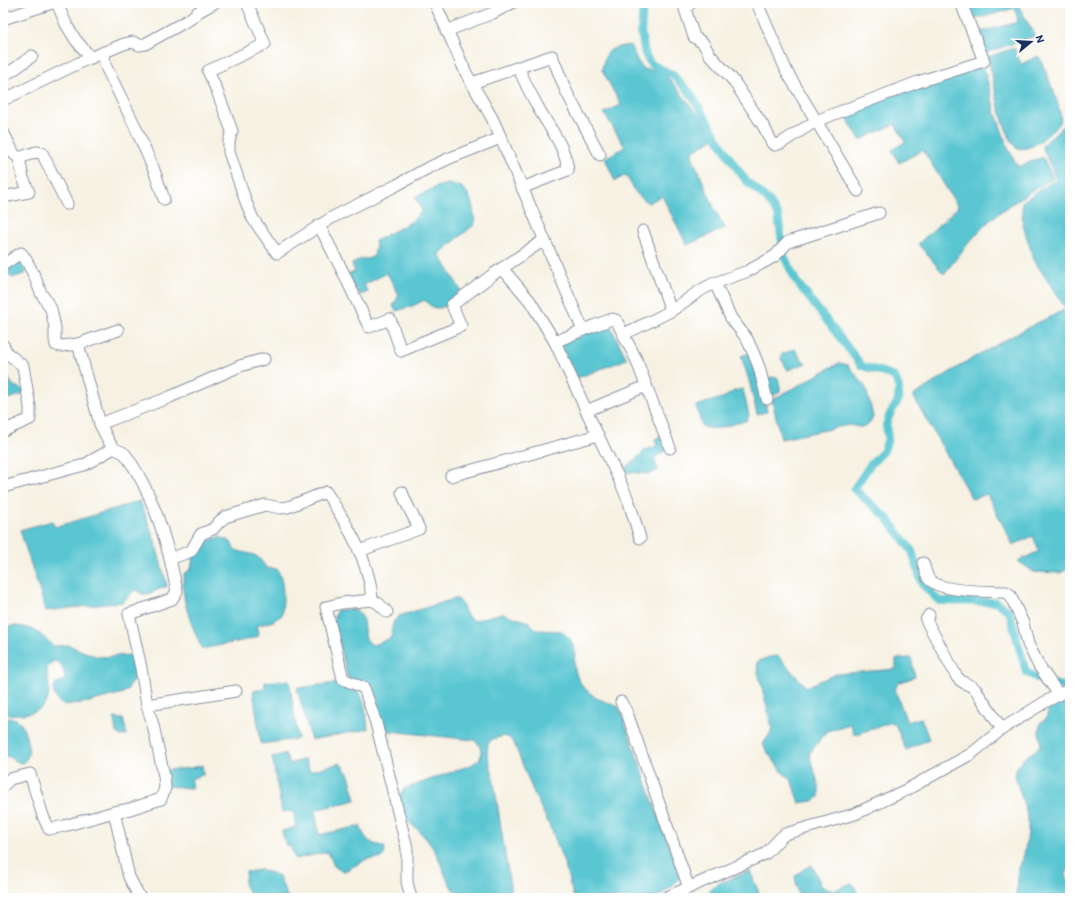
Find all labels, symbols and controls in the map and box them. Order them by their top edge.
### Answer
north arrow [1011,22,1051,62]
text: N [1033,34,1047,45]

